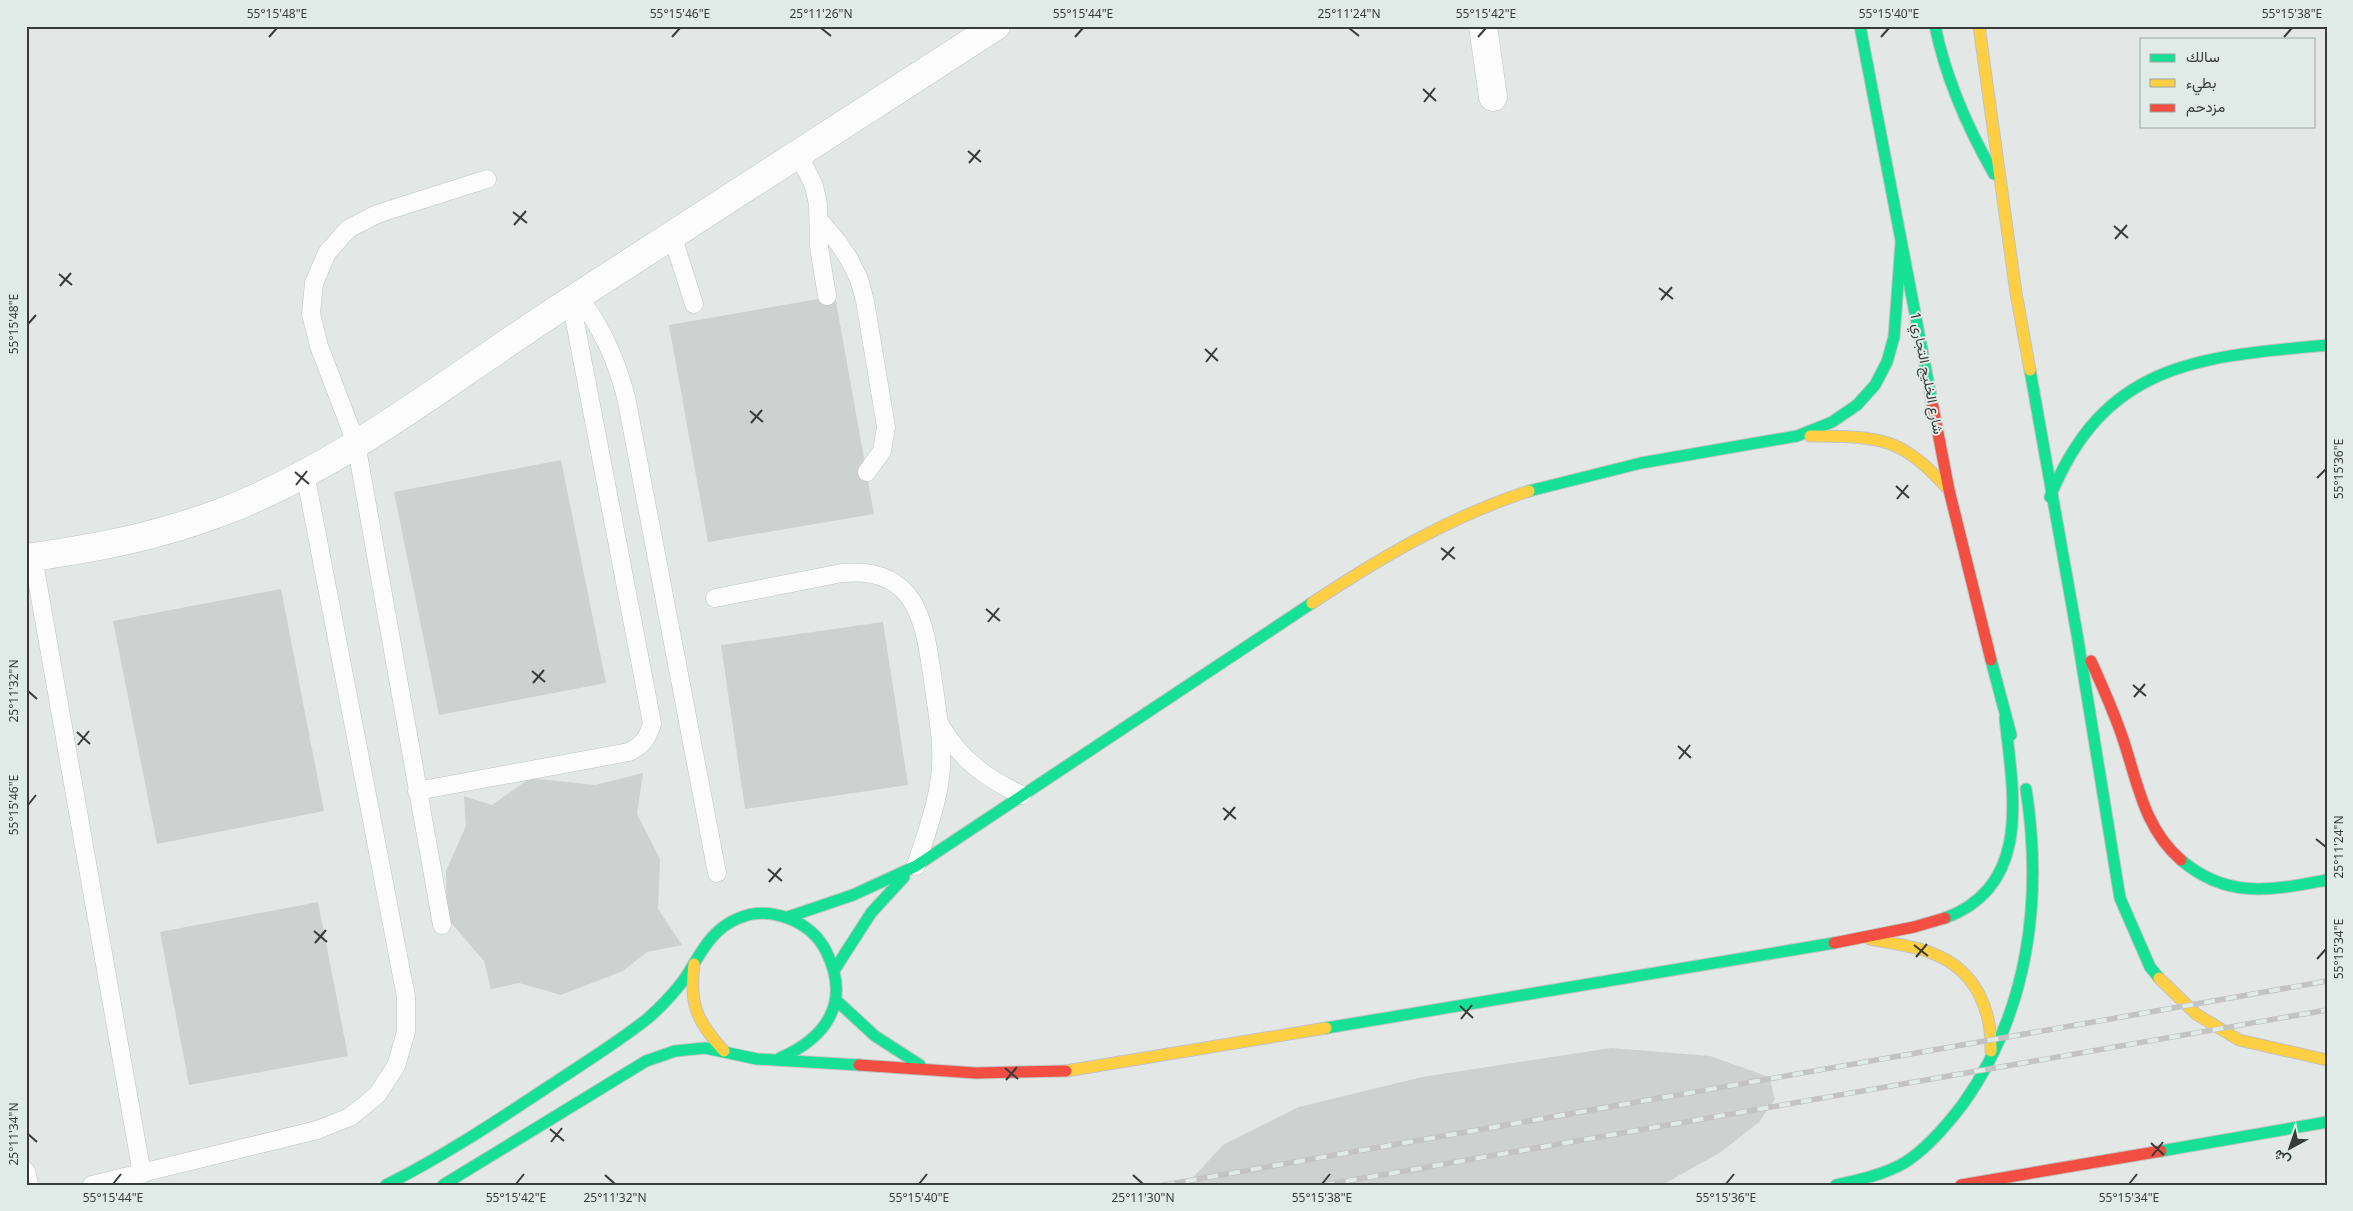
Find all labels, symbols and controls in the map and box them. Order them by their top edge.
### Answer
text: 55°15'48"E [247,5,307,22]
text: 55°15'46"E [650,5,710,22]
text: 25°11'26"N [789,5,853,22]
text: 55°15'44"E [1053,5,1113,22]
text: 25°11'24"N [1317,5,1381,22]
text: 55°15'42"E [1456,5,1516,22]
text: 55°15'40"E [1859,5,1919,22]
text: 55°15'38"E [2262,5,2322,22]
legend [2140,38,2316,128]
text: سالك [2186,46,2220,66]
text: بطيء [2186,72,2216,96]
text: مزدحم [2186,96,2225,117]
text: 55°15'48"E [5,294,22,354]
street label: شارع الخليج التجاري 1 [1903,310,1949,436]
text: 55°15'36"E [2330,439,2347,499]
text: 25°11'32"N [5,659,22,723]
text: 55°15'46"E [5,775,22,835]
text: 25°11'24"N [2330,815,2347,879]
text: 55°15'34"E [2330,919,2347,979]
text: 25°11'34"N [5,1102,22,1166]
north arrow [2266,1124,2316,1174]
text: ش [2269,1146,2294,1171]
text: 55°15'44"E [83,1189,143,1206]
text: 55°15'42"E [486,1189,546,1206]
text: 25°11'32"N [583,1189,647,1206]
text: 55°15'40"E [889,1189,949,1206]
text: 25°11'30"N [1111,1189,1175,1206]
text: 55°15'38"E [1292,1189,1352,1206]
text: 55°15'36"E [1696,1189,1756,1206]
text: 55°15'34"E [2099,1189,2159,1206]

